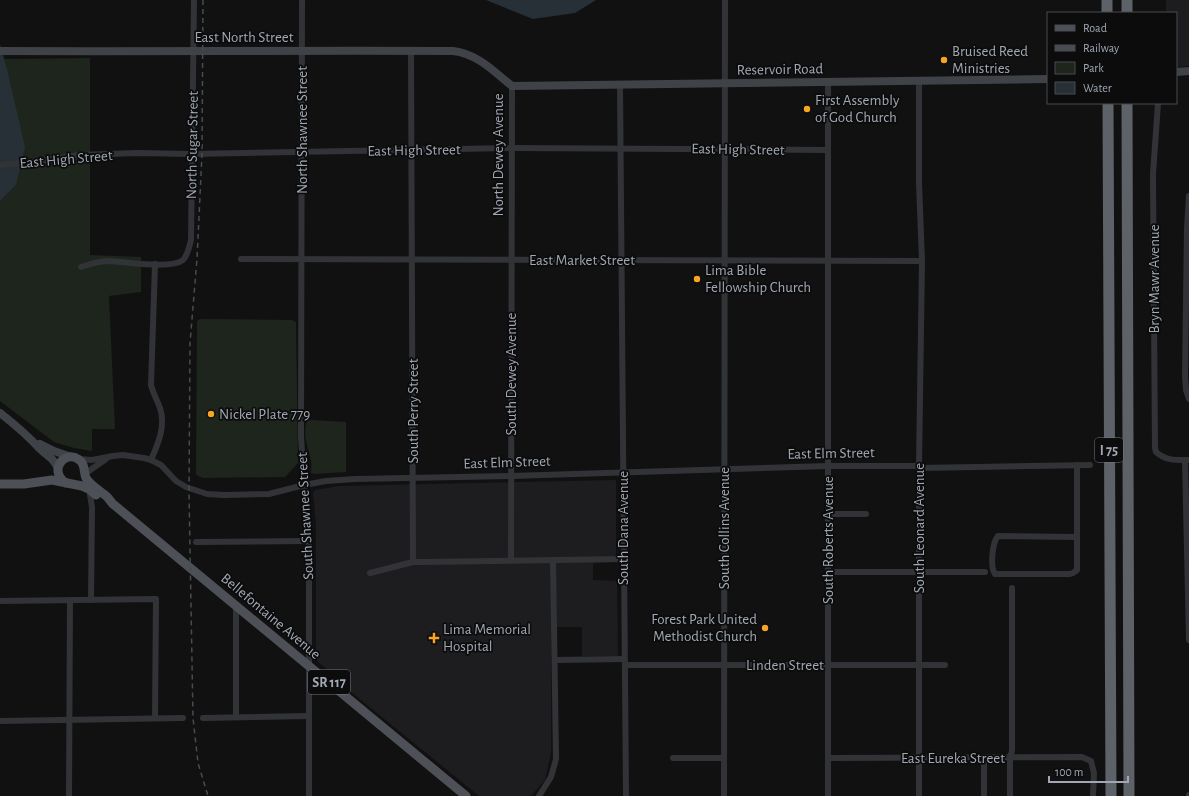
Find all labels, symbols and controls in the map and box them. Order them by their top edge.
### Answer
legend [1047,12,1177,104]
text: Road [1083,22,1107,34]
street label: East North Street [194,30,294,45]
text: Railway [1083,42,1119,55]
place label: Bruised Reed Ministries [952,44,1028,76]
marker: Bruised Reed Ministries [939,55,949,65]
street label: Reservoir Road [737,61,824,78]
text: Park [1083,62,1104,74]
street label: North Shawnee Street [295,66,310,194]
text: Water [1083,82,1112,94]
street label: North Sugar Street [184,91,201,199]
street label: North Dewey Avenue [491,93,506,217]
place label: First Assembly of God Church [815,93,900,125]
marker: First Assembly of God Church [802,104,812,114]
street label: East High Street [691,141,785,158]
street label: East High Street [367,142,461,159]
street label: East High Street [19,148,113,171]
street label: Bryn Mawr Avenue [1147,224,1162,334]
street label: East Market Street [529,253,635,268]
place label: Lima Bible Fellowship Church [705,263,811,295]
marker: Lima Bible Fellowship Church [692,274,702,284]
street label: South Dewey Avenue [504,312,519,435]
street label: South Perry Street [406,358,421,464]
place label: Nickel Plate 779 [219,407,310,422]
marker: Nickel Plate 779 [206,409,216,419]
road number: I 75 [1095,438,1123,462]
street label: East Elm Street [787,445,875,462]
street label: South Shawnee Street [295,452,316,580]
street label: East Elm Street [463,453,551,472]
street label: South Leonard Avenue [912,463,927,593]
street label: South Collins Avenue [717,467,732,589]
street label: South Dana Avenue [616,471,631,585]
street label: South Roberts Avenue [821,476,836,604]
street label: Bellefontaine Avenue [218,571,323,662]
place label: Forest Park United Methodist Church [651,612,757,644]
place label: Lima Memorial Hospital [443,622,531,654]
marker: Forest Park United Methodist Church [760,623,770,633]
marker: Lima Memorial Hospital [428,632,440,644]
street label: Linden Street [746,658,824,673]
road number: SR 117 [308,670,350,694]
street label: East Eureka Street [901,751,1005,766]
scale bar [1049,758,1128,784]
text: 100 m [1055,766,1083,778]

